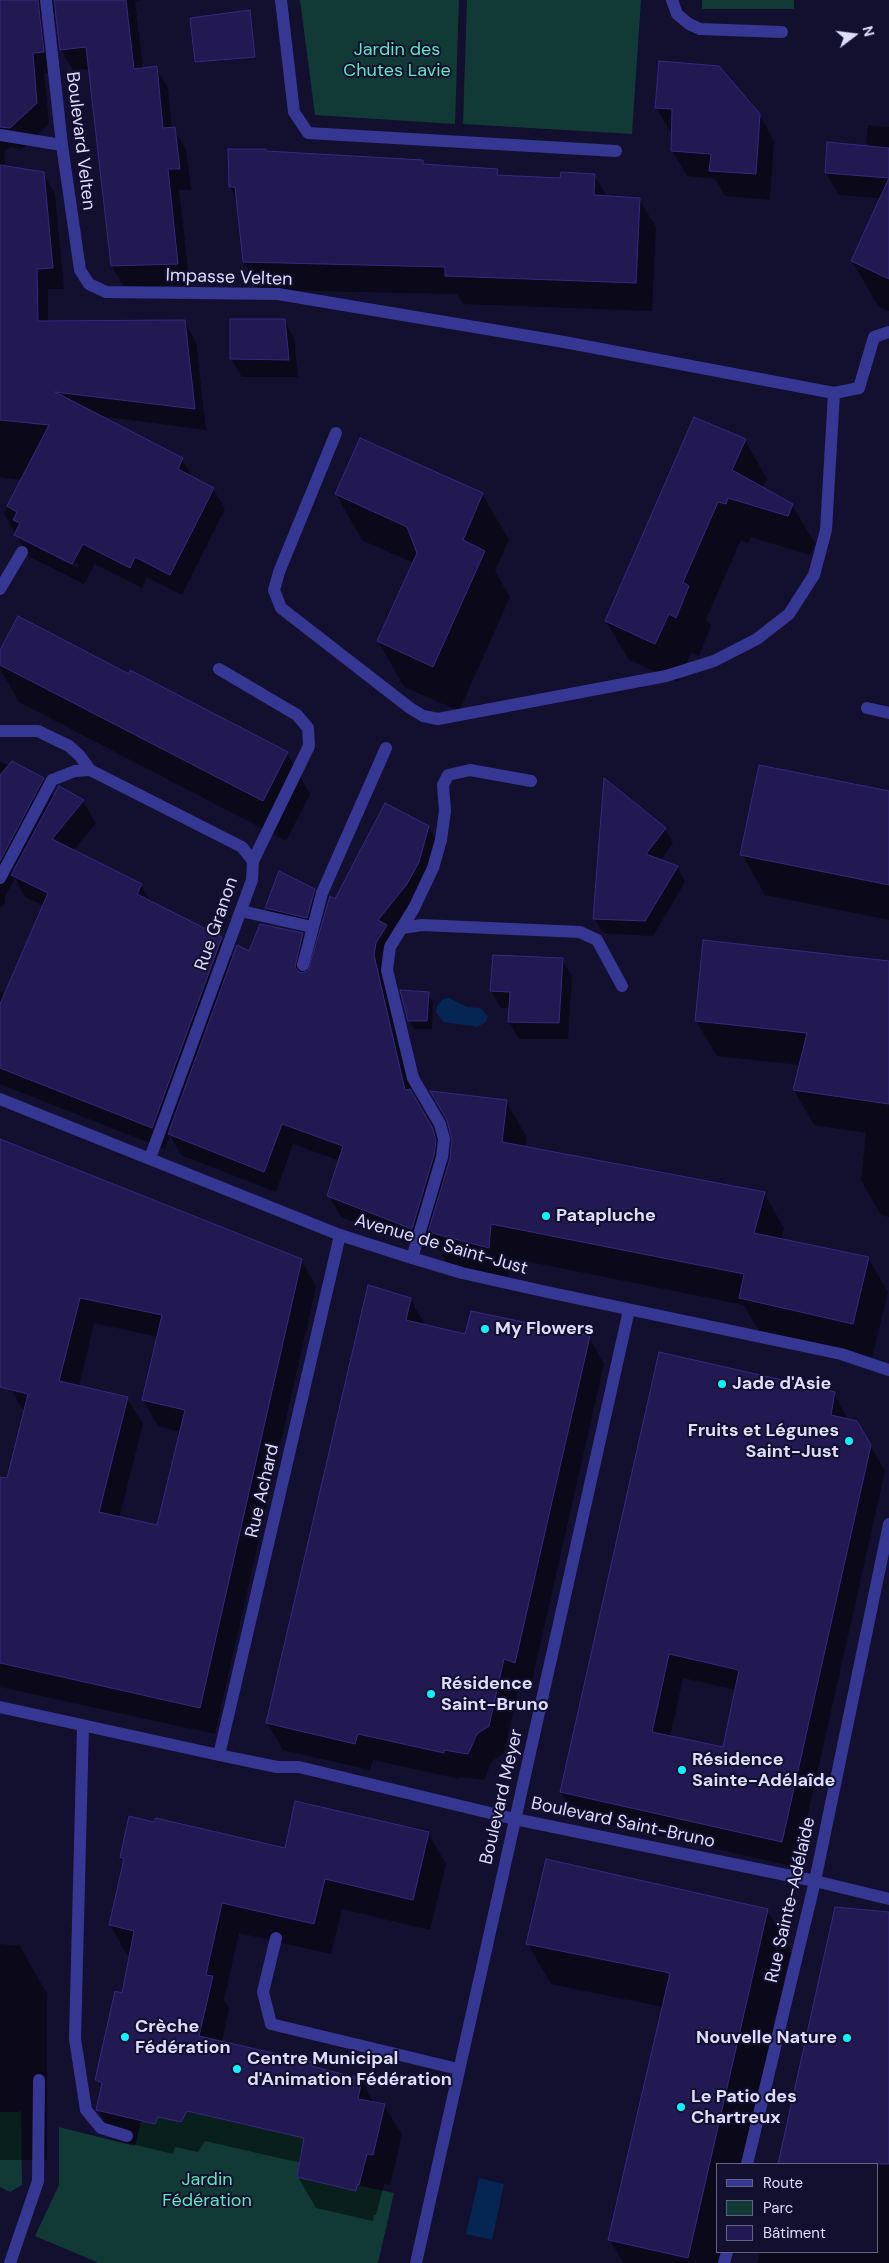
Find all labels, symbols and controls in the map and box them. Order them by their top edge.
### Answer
north arrow [829,10,879,60]
text: N [858,24,879,38]
park label: Jardin des Chutes Lavie [343,39,451,82]
street label: Boulevard Velten [61,70,99,212]
street label: Impasse Velten [165,265,293,291]
street label: Rue Granon [191,874,243,974]
place label: Patapluche [556,1205,656,1227]
street label: Avenue de Saint-Just [352,1210,530,1280]
marker: Patapluche [540,1210,552,1222]
place label: My Flowers [495,1318,594,1340]
marker: My Flowers [479,1323,491,1335]
place label: Jade d'Asie [732,1373,831,1395]
marker: Jade d'Asie [716,1378,728,1390]
place label: Fruits et Légunes Saint-Just [688,1420,839,1462]
marker: Fruits et Légunes Saint-Just [843,1435,855,1447]
street label: Rue Achard [242,1442,284,1540]
place label: Résidence Saint-Bruno [441,1673,549,1716]
marker: Résidence Saint-Bruno [425,1688,437,1700]
street label: Boulevard Meyer [476,1727,528,1867]
place label: Résidence Sainte-Adélaîde [692,1749,835,1792]
marker: Résidence Sainte-Adélaîde [676,1764,688,1776]
street label: Boulevard Saint-Bruno [529,1793,717,1853]
street label: Rue Sainte-Adélaïde [761,1815,821,1985]
place label: Crèche Fédération [135,2016,231,2058]
place label: Nouvelle Nature [696,2027,837,2049]
marker: Crèche Fédération [119,2031,131,2043]
marker: Nouvelle Nature [841,2032,853,2044]
place label: Centre Municipal d'Animation Fédération [247,2048,452,2090]
marker: Centre Municipal d'Animation Fédération [231,2063,243,2075]
place label: Le Patio des Chartreux [691,2086,797,2128]
marker: Le Patio des Chartreux [675,2101,687,2113]
legend [716,2163,879,2253]
park label: Jardin Fédération [162,2169,252,2212]
text: Route [763,2173,803,2193]
text: Parc [763,2198,793,2218]
text: Bâtiment [763,2223,826,2243]

